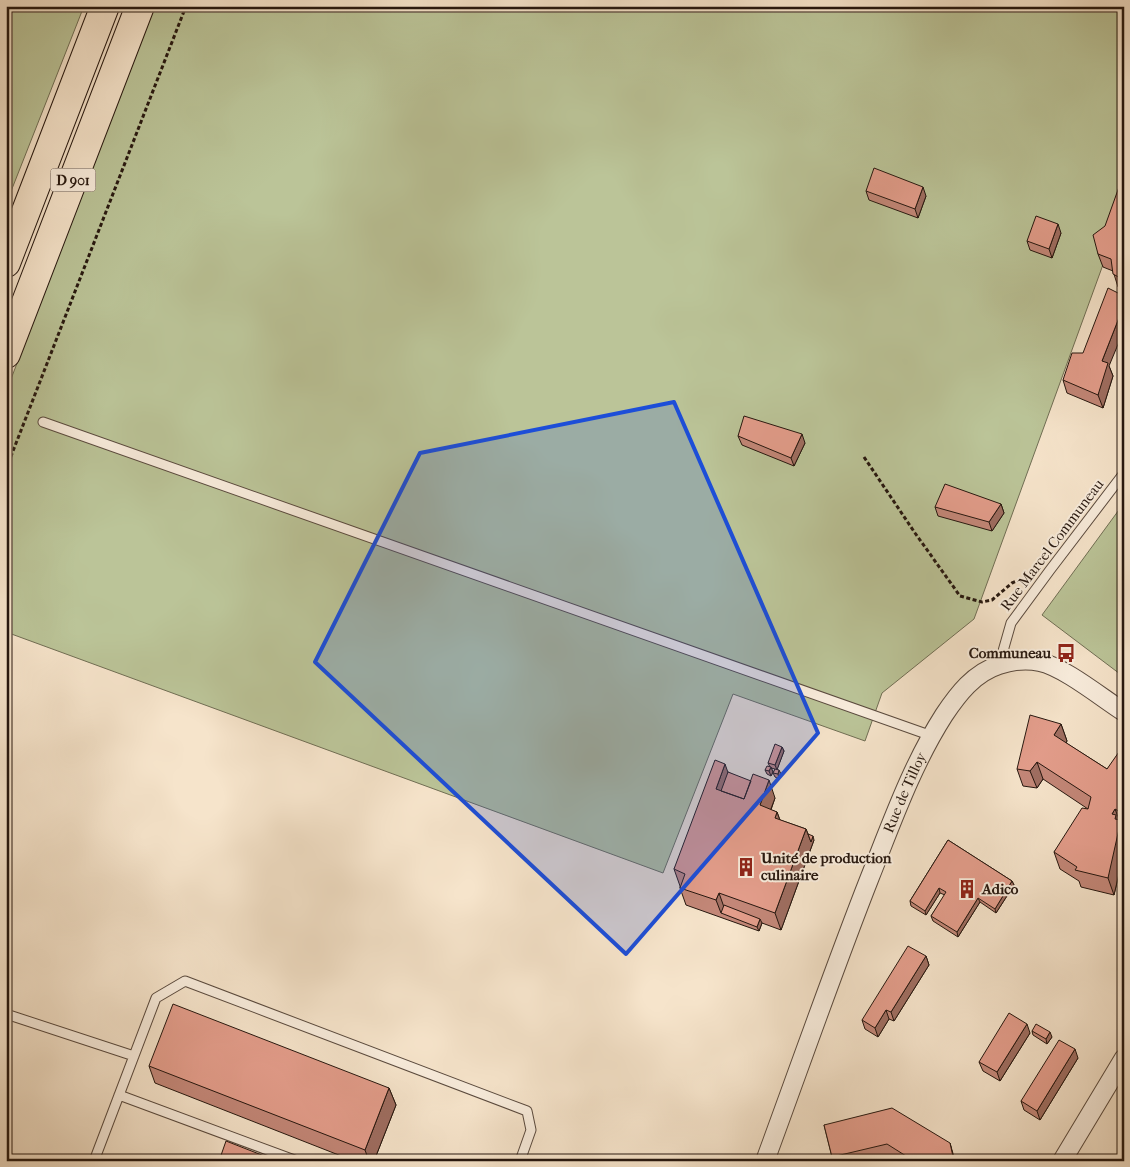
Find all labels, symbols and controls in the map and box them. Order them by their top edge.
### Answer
road number: D 901 [50,168,96,192]
street label: Rue Marcel Communeau [997,475,1108,614]
bus stop icon: Communeau [1055,642,1077,664]
place label: Communeau [969,644,1052,662]
street label: Rue de Tilloy [879,748,931,836]
place label: Unité de production culinaire [760,849,892,884]
building icon: Unité de production culinaire [735,856,757,878]
building icon: Adico [956,878,978,900]
place label: Adico [981,880,1019,898]

